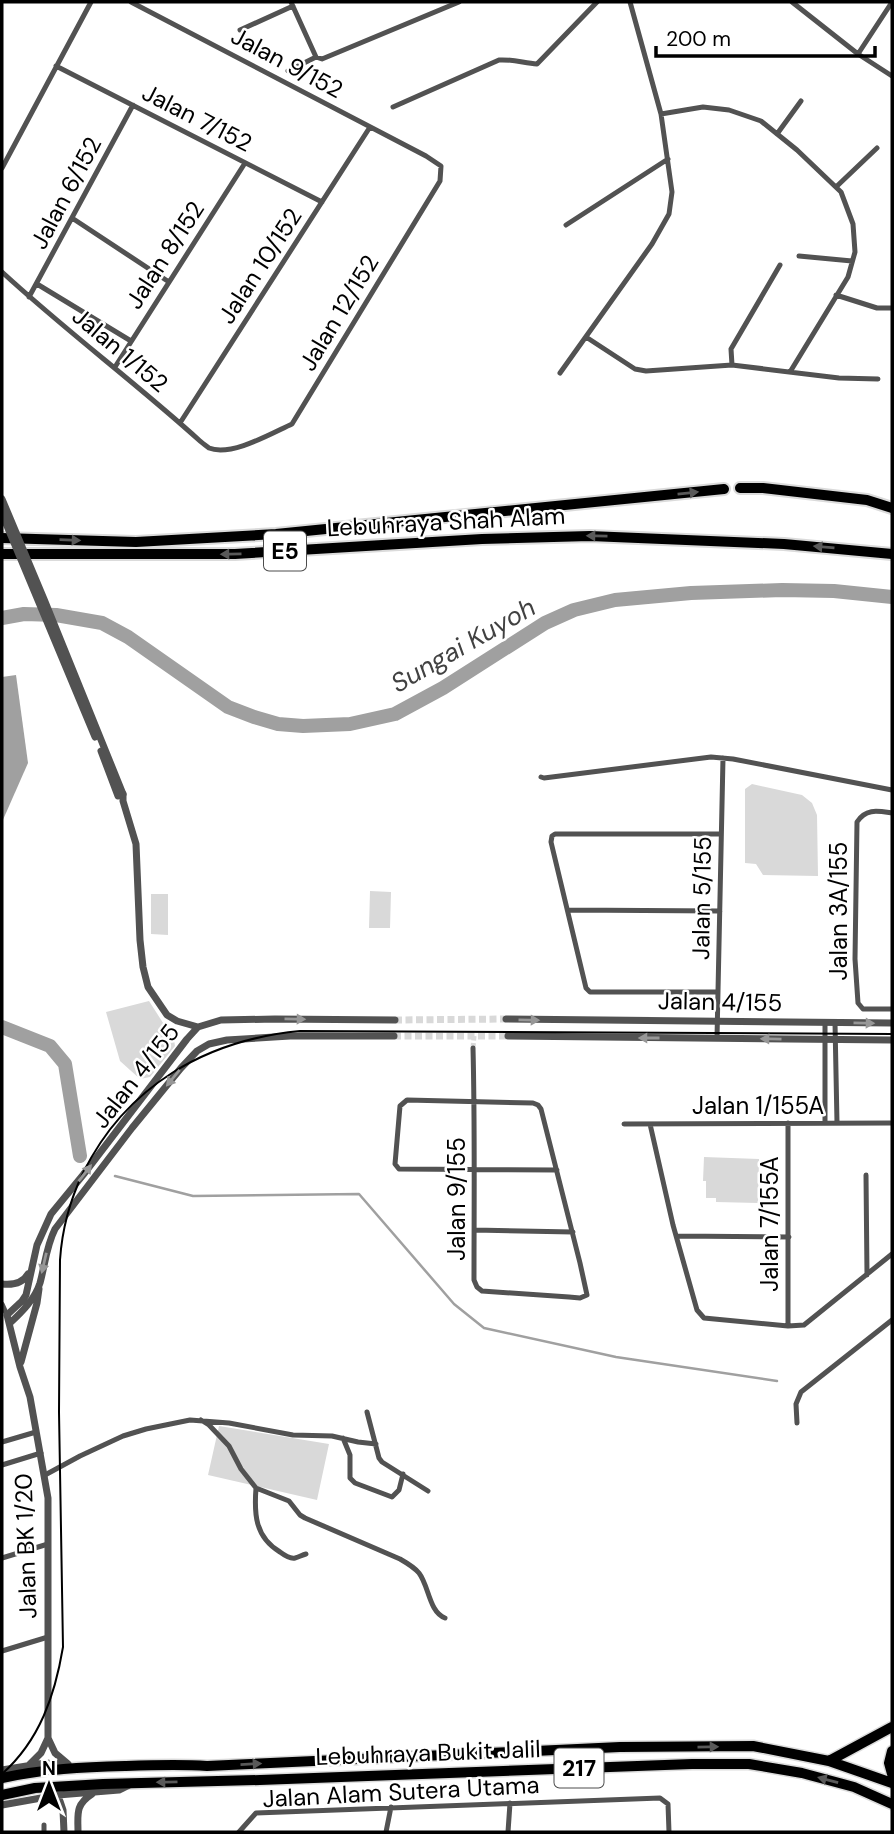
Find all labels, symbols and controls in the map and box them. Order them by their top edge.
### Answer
scale bar [656,14,875,58]
street label: Jalan 9/152 [226,20,349,105]
text: 200 m [666,25,731,53]
street label: Jalan 7/152 [137,77,257,158]
street label: Jalan 6/152 [23,131,108,254]
street label: Jalan 8/152 [118,195,211,314]
street label: Jalan 10/152 [211,202,308,329]
street label: Jalan 12/152 [292,249,385,376]
street label: Jalan 1/152 [66,300,175,399]
one-way arrow [677,487,699,498]
street label: Lebuhraya Shah Alam [326,500,566,543]
road number: E5 [264,531,306,570]
one-way arrow [586,531,608,542]
one-way arrow [59,534,81,545]
one-way arrow [813,541,835,552]
one-way arrow [220,548,242,560]
water label: Sungai Kuyoh [385,590,541,700]
street label: Jalan 5/155 [685,836,718,960]
street label: Jalan 3A/155 [823,842,854,980]
street label: Jalan 4/155 [658,985,782,1018]
one-way arrow [284,1013,306,1025]
one-way arrow [519,1014,541,1026]
street label: Jalan 4/155 [85,1017,186,1134]
one-way arrow [853,1017,875,1029]
one-way arrow [637,1032,659,1043]
one-way arrow [760,1033,782,1045]
one-way arrow [165,1068,180,1086]
street label: Jalan 1/155A [692,1090,824,1121]
street label: Jalan 9/155 [441,1137,472,1261]
street label: Jalan 7/155A [754,1156,785,1292]
one-way arrow [77,1164,92,1182]
one-way arrow [38,1252,49,1274]
street label: Jalan BK 1/20 [7,1473,44,1619]
street label: Lebuhraya Bukit Jalil [315,1733,541,1772]
one-way arrow [697,1741,719,1752]
road number: 217 [554,1749,604,1788]
north arrow [14,1750,84,1820]
text: N [42,1756,56,1781]
one-way arrow [240,1758,262,1769]
street label: Jalan Alam Sutera Utama [262,1769,540,1814]
one-way arrow [817,1774,839,1785]
one-way arrow [156,1776,178,1788]

